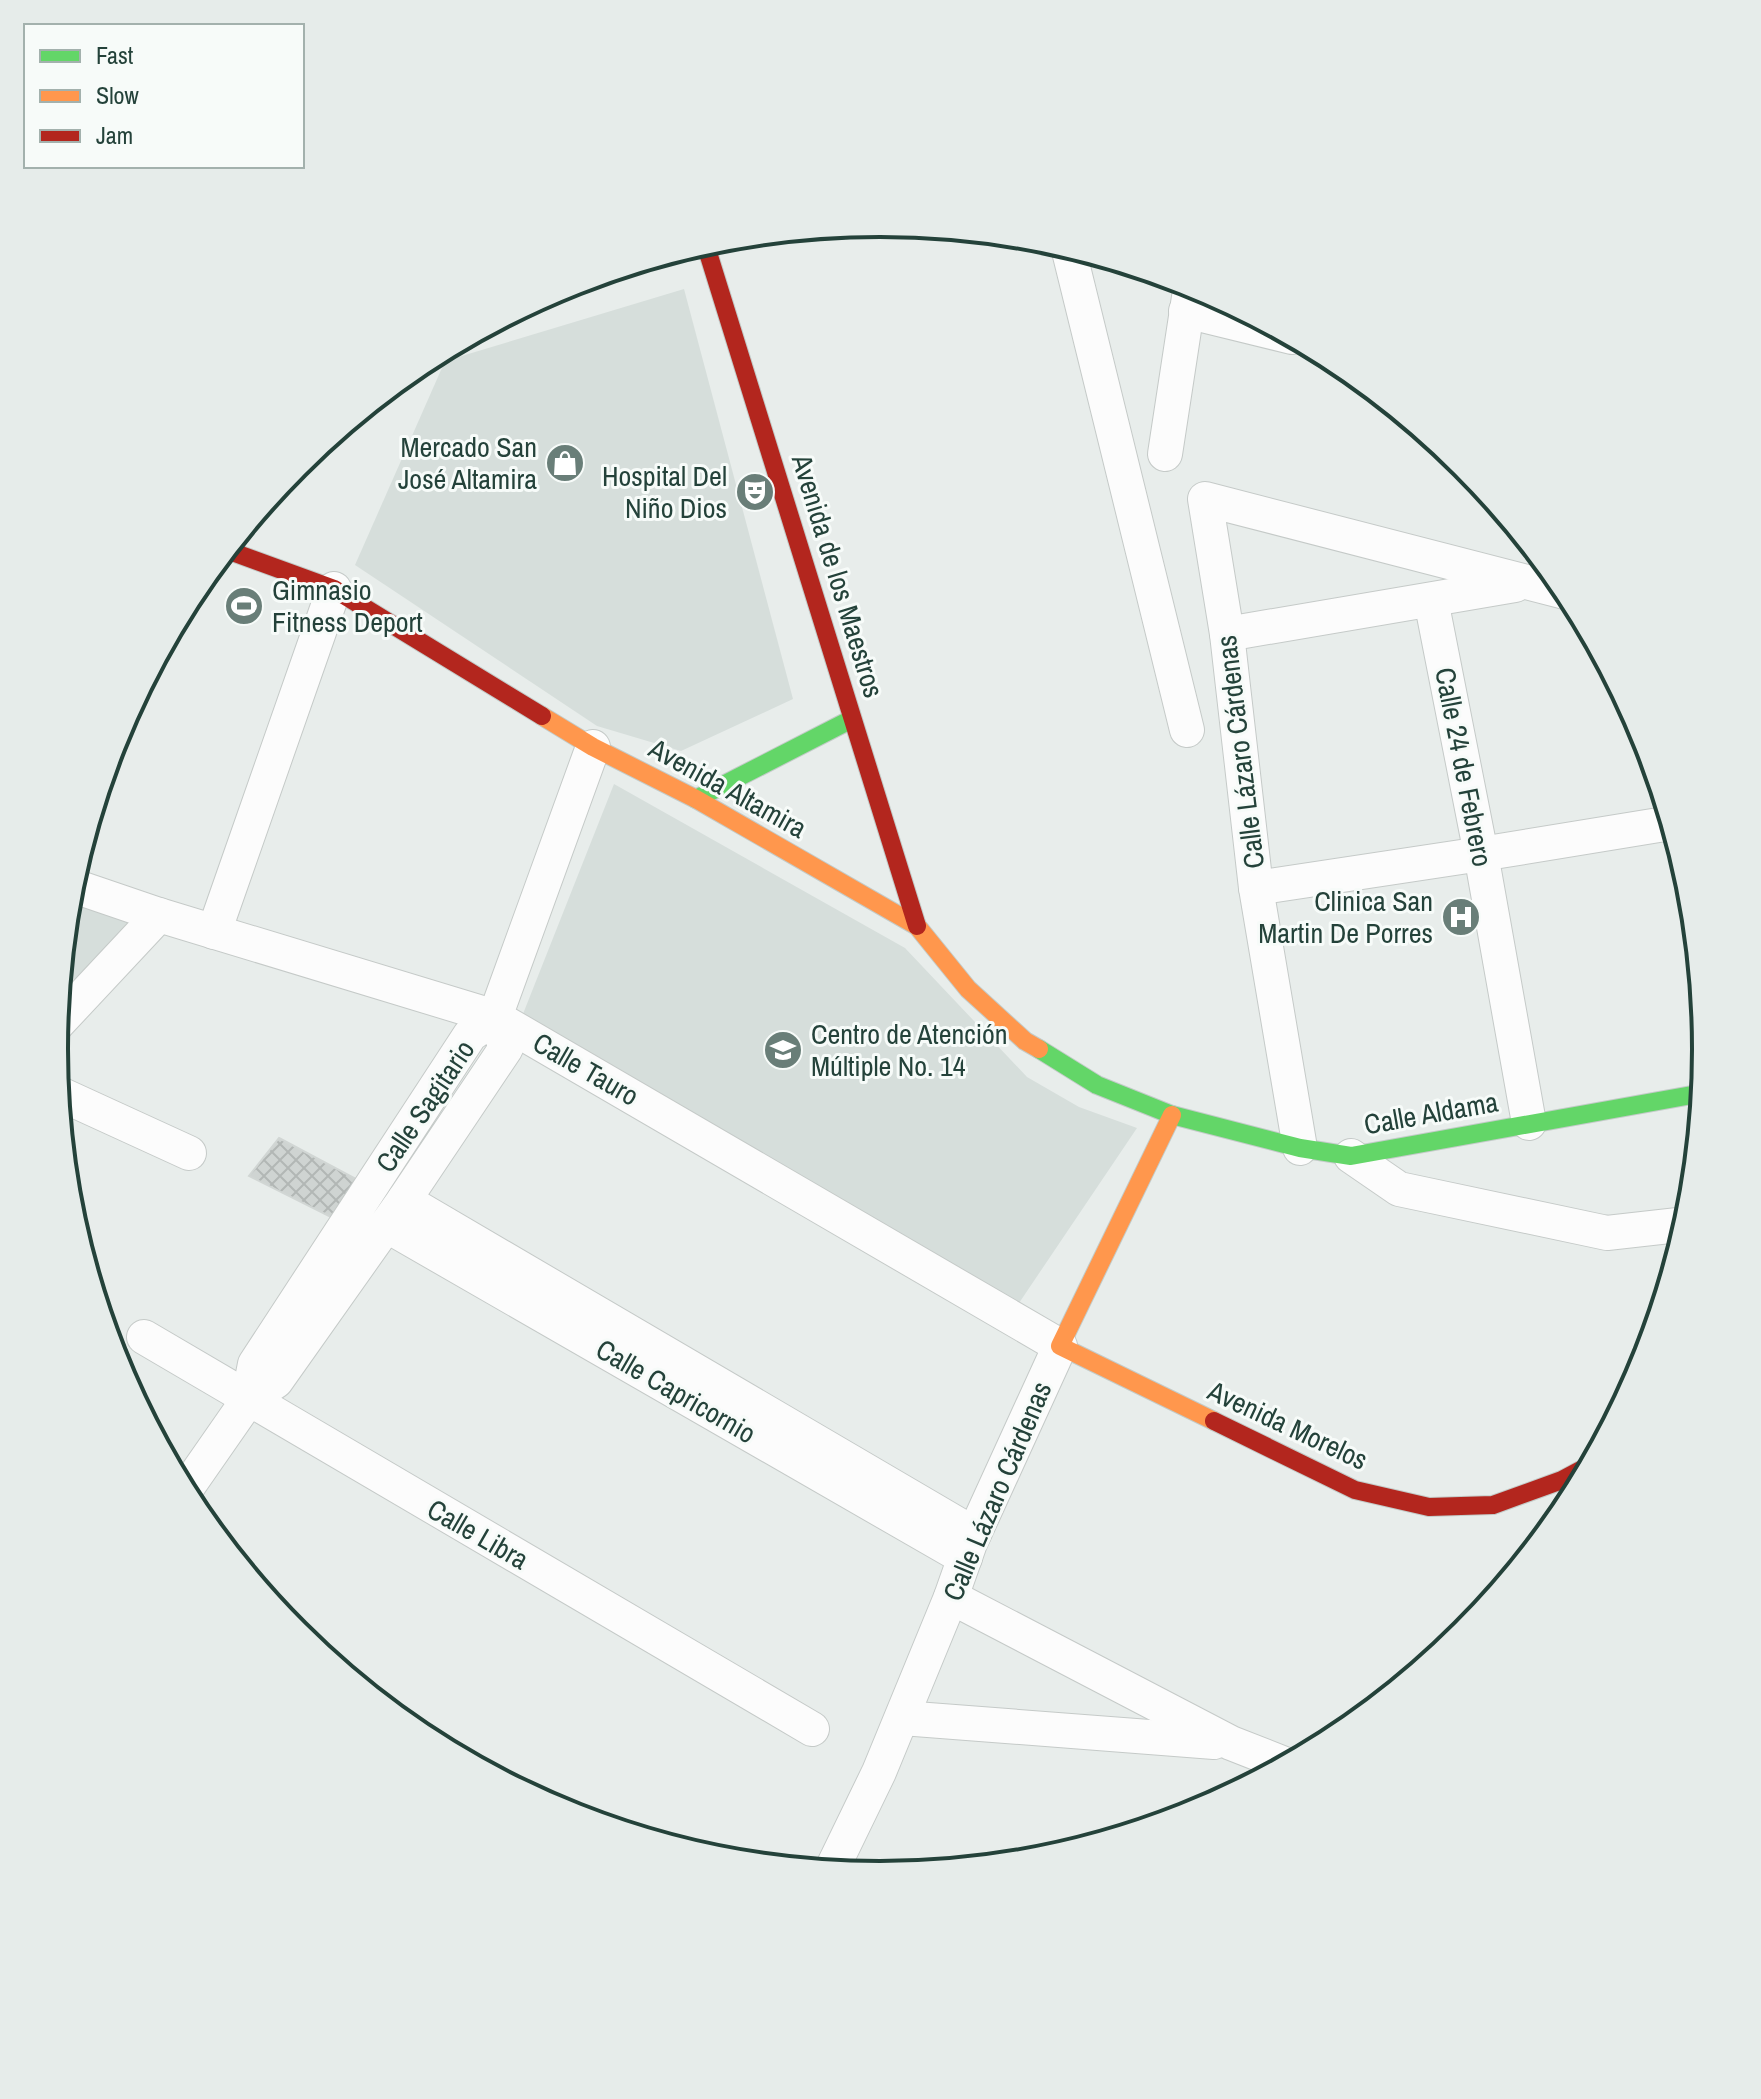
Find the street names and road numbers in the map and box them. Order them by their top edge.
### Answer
street label: Avenida de los Maestros [783,449,893,702]
street label: Calle Lázaro Cárdenas [1207,633,1273,871]
street label: Calle 24 de Febrero [1426,664,1502,870]
street label: Avenida Altamira [642,729,814,847]
street label: Calle Tauro [526,1023,646,1115]
street label: Calle Sagitario [367,1032,483,1180]
street label: Calle Aldama [1361,1083,1501,1143]
street label: Calle Capricornio [589,1330,763,1452]
street label: Avenida Morelos [1201,1371,1374,1479]
street label: Calle Lázaro Cárdenas [934,1376,1060,1606]
street label: Calle Libra [420,1490,536,1578]

